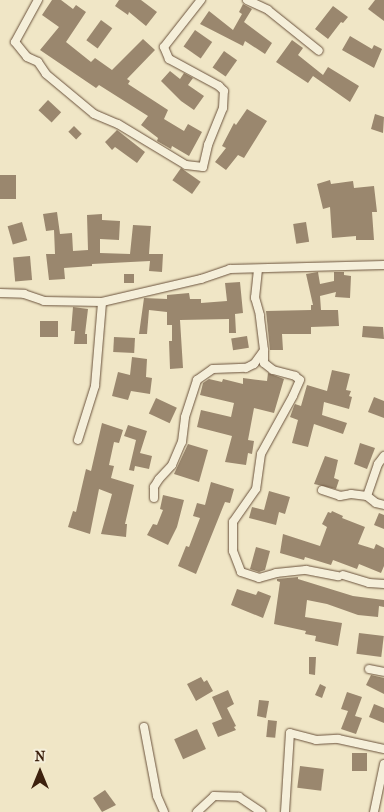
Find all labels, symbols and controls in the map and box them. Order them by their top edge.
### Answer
north arrow [15,747,65,797]
text: N [35,748,45,765]

